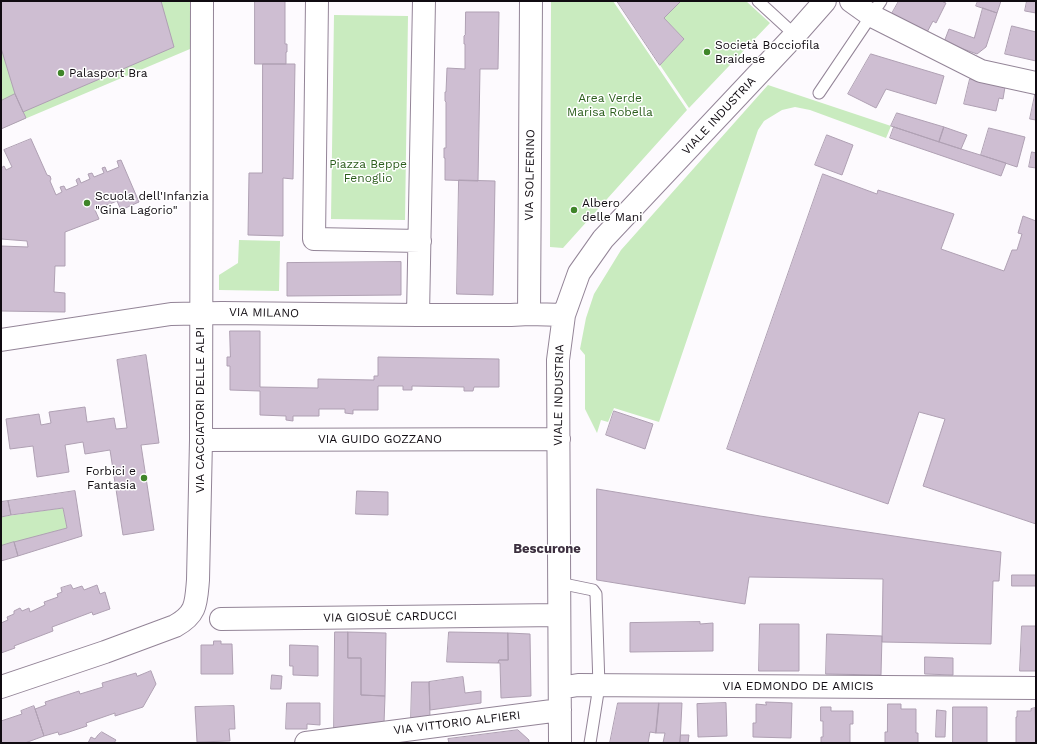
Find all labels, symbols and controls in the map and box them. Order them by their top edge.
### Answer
place label: Società Bocciofila Braidese [715,38,820,66]
marker: Società Bocciofila Braidese [702,47,712,57]
place label: Palasport Bra [69,66,148,80]
marker: Palasport Bra [56,68,66,78]
street label: VIALE INDUSTRIA [679,74,759,158]
park label: Area Verde Marisa Robella [567,91,653,119]
street label: VIA SOLFERINO [522,129,538,221]
park label: Piazza Beppe Fenoglio [329,157,407,185]
place label: Scuola dell'Infanzia "Gina Lagorio" [95,189,209,217]
place label: Albero delle Mani [582,196,642,224]
marker: Scuola dell'Infanzia "Gina Lagorio" [82,198,92,208]
marker: Albero delle Mani [569,205,579,215]
street label: VIA MILANO [229,305,299,321]
street label: VIA CACCIATORI DELLE ALPI [193,327,207,493]
street label: VIALE INDUSTRIA [551,344,567,446]
street label: VIA GUIDO GOZZANO [318,432,442,446]
place label: Forbici e Fantasia [86,464,136,492]
marker: Forbici e Fantasia [139,473,149,483]
district label: Bescurone [513,541,581,557]
street label: VIA GIOSUÈ CARDUCCI [323,609,457,625]
street label: VIA EDMONDO DE AMICIS [723,679,873,693]
street label: VIA VITTORIO ALFIERI [393,708,521,738]

